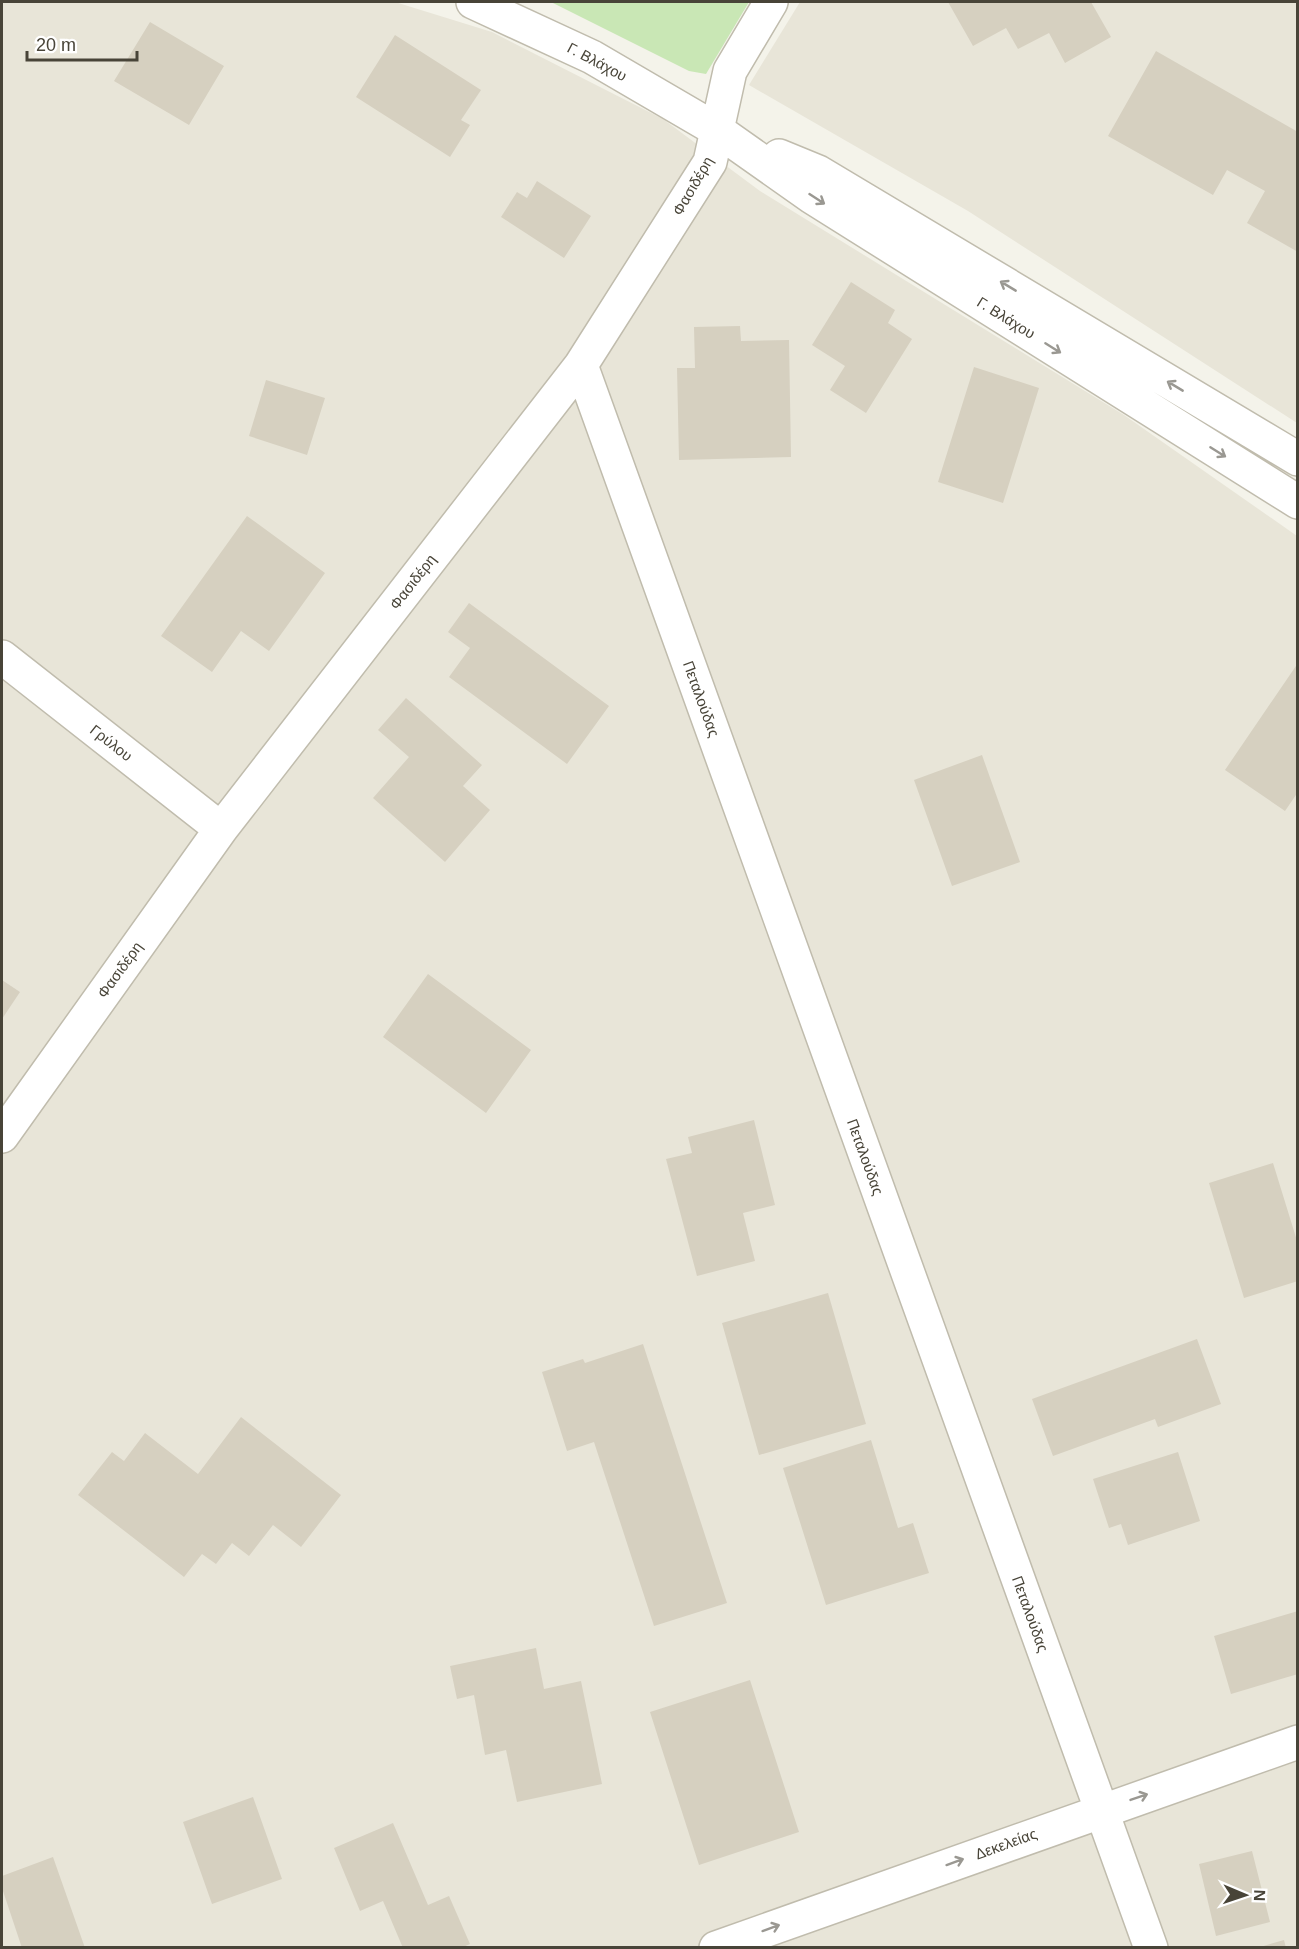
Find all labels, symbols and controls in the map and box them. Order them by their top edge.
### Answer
scale bar [27,24,136,62]
text: 20 m [36,35,76,55]
street label: Γ. Βλάχου [565,39,630,84]
street label: Φασιδέρη [669,153,716,218]
one-way arrow [808,193,825,206]
one-way arrow [1000,280,1017,292]
street label: Γ. Βλάχου [974,293,1038,342]
one-way arrow [1044,342,1061,354]
one-way arrow [1167,380,1184,392]
one-way arrow [1209,446,1226,458]
street label: Φασιδέρη [386,551,439,613]
street label: Πεταλούδας [680,658,723,739]
street label: Γρύλου [87,721,136,764]
street label: Φασιδέρη [94,938,146,1001]
street label: Πεταλούδας [844,1116,887,1197]
street label: Πεταλούδας [1009,1573,1052,1654]
one-way arrow [1129,1790,1148,1801]
street label: Δεκελείας [973,1825,1039,1863]
one-way arrow [945,1856,964,1867]
north arrow [1215,1865,1275,1925]
text: N [1251,1889,1268,1902]
one-way arrow [761,1921,780,1932]

